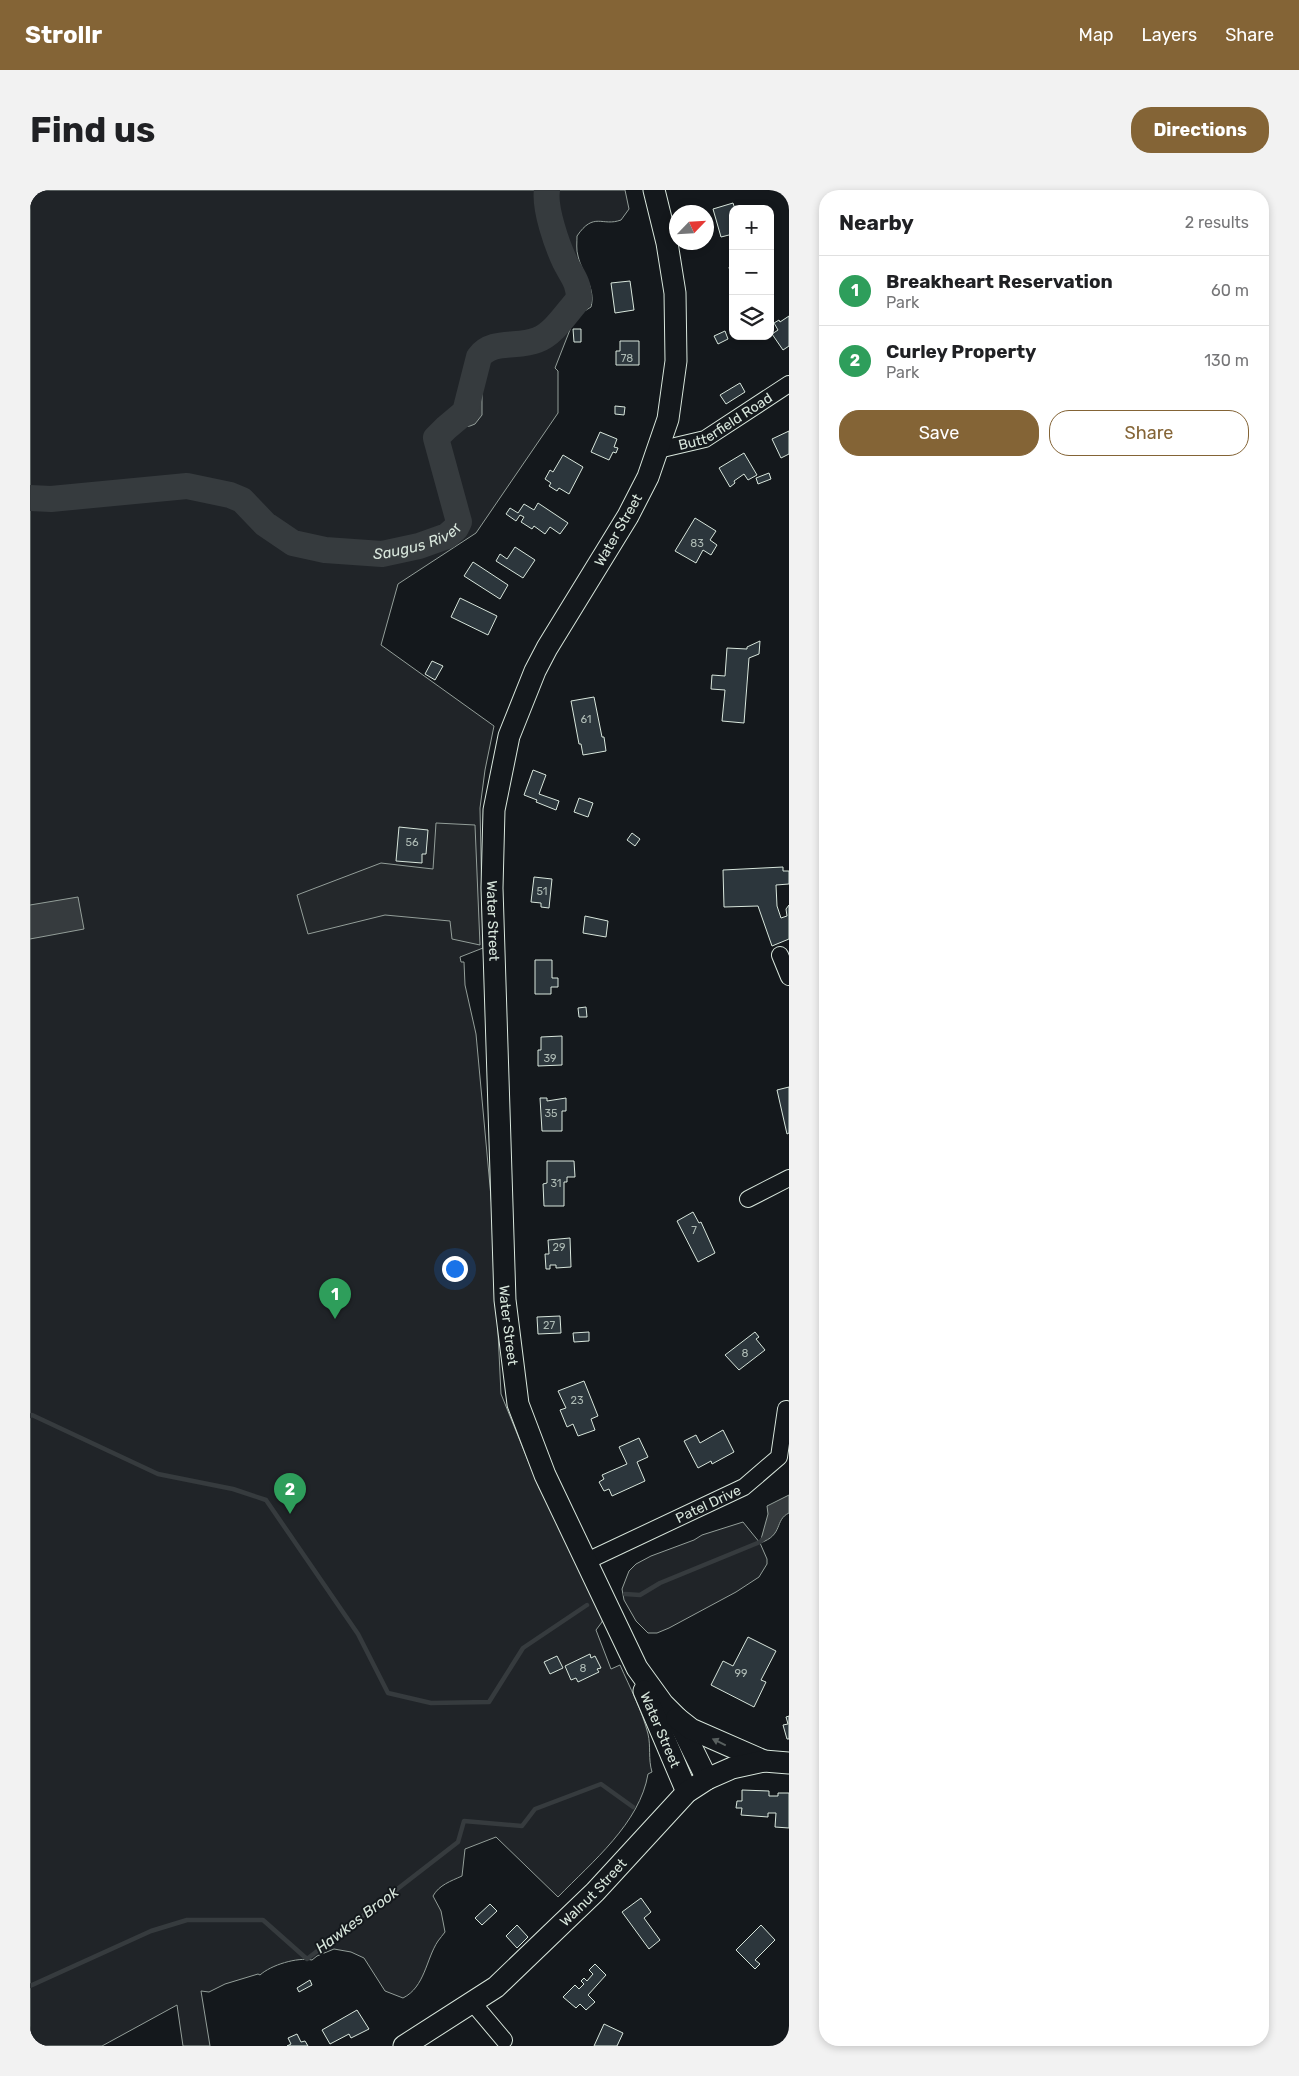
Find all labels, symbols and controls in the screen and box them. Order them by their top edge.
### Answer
text: Strollr [25,21,102,49]
text: Map [1079,24,1114,46]
text: Layers [1142,24,1197,46]
text: Share [1225,24,1274,46]
button: Directions [1131,107,1269,153]
text: Find us [30,109,155,151]
north arrow [669,205,714,250]
map controls [729,205,774,340]
button: + [729,205,774,250]
text: Nearby [839,210,914,235]
text: 2 results [1185,213,1249,232]
button: − [729,250,774,295]
text: Breakheart Reservation [886,270,1113,293]
text: 1 [851,281,859,300]
text: 60 m [1211,281,1249,300]
text: Park [886,293,919,312]
button: layers [729,295,774,340]
text: Curley Property [886,340,1036,363]
text: 2 [850,351,860,370]
text: 130 m [1204,351,1249,370]
house number: 78 [621,352,633,365]
text: Park [886,363,919,382]
street label: Butterfield Road [677,389,776,454]
button: Save [839,410,1039,456]
button: Share [1049,410,1249,456]
street label: Water Street [591,491,646,569]
water label: Saugus River [373,519,466,563]
house number: 83 [690,537,704,550]
house number: 61 [580,713,592,726]
house number: 56 [405,836,419,849]
street label: Water Street [483,880,502,962]
house number: 51 [536,885,548,898]
house number: 39 [543,1052,557,1065]
house number: 35 [544,1107,558,1120]
house number: 31 [550,1177,562,1190]
house number: 7 [691,1224,697,1237]
house number: 29 [553,1241,565,1254]
your location [442,1256,468,1282]
pin: 1 [319,1278,351,1319]
street label: Water Street [496,1285,521,1367]
house number: 27 [543,1319,555,1332]
house number: 8 [742,1347,749,1360]
house number: 23 [570,1394,584,1407]
pin: 2 [274,1473,306,1514]
street label: Patel Drive [673,1482,744,1527]
house number: 8 [580,1662,587,1675]
house number: 99 [734,1667,748,1680]
street label: Water Street [636,1689,684,1771]
one-way arrow [712,1738,726,1746]
street label: Walnut Street [556,1855,631,1930]
water label: Hawkes Brook [312,1883,402,1957]

